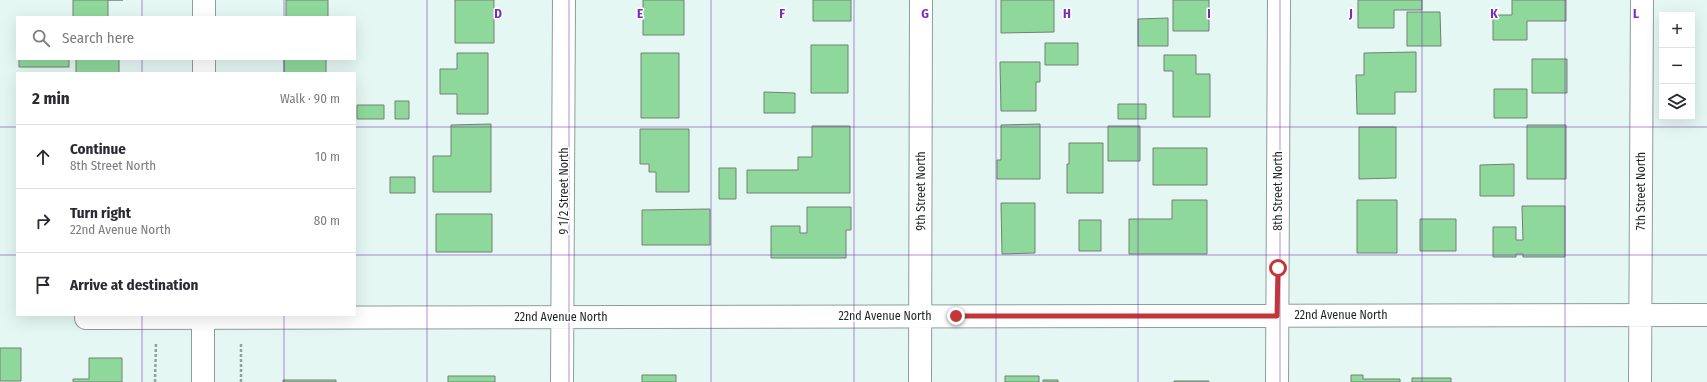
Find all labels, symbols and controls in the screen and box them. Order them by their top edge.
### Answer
text: D [494,6,502,21]
text: E [637,6,643,21]
text: F [779,6,785,21]
text: G [921,6,929,21]
text: H [1063,6,1071,21]
text: I [1207,6,1211,21]
text: J [1348,6,1353,21]
text: K [1490,6,1498,21]
text: L [1633,6,1639,21]
map controls [1659,12,1695,120]
button: + [1659,12,1695,48]
search box [16,16,356,60]
icon: search [30,27,52,49]
text: Search here [62,29,134,47]
button: − [1659,48,1695,84]
button: layers [1659,84,1695,120]
text: 2 min [32,88,70,109]
text: Walk · 90 m [280,91,340,106]
text: Continue [70,140,126,158]
icon: ahead [32,146,54,168]
street label: 9 1/2 Street North [557,148,571,234]
text: 10 m [315,149,340,164]
street label: 9th Street North [914,151,928,231]
street label: 8th Street North [1271,151,1285,231]
street label: 7th Street North [1634,152,1648,230]
text: 8th Street North [70,158,156,173]
text: Turn right [70,204,131,222]
icon: right [32,210,54,232]
text: 80 m [314,213,340,228]
text: 22nd Avenue North [70,222,171,237]
route start [1269,259,1287,277]
icon: arrive [32,274,54,296]
text: Arrive at destination [70,276,198,294]
route end [947,307,965,325]
street label: 22nd Avenue North [1294,308,1388,322]
street label: 22nd Avenue North [838,309,932,323]
street label: 22nd Avenue North [514,310,608,324]

